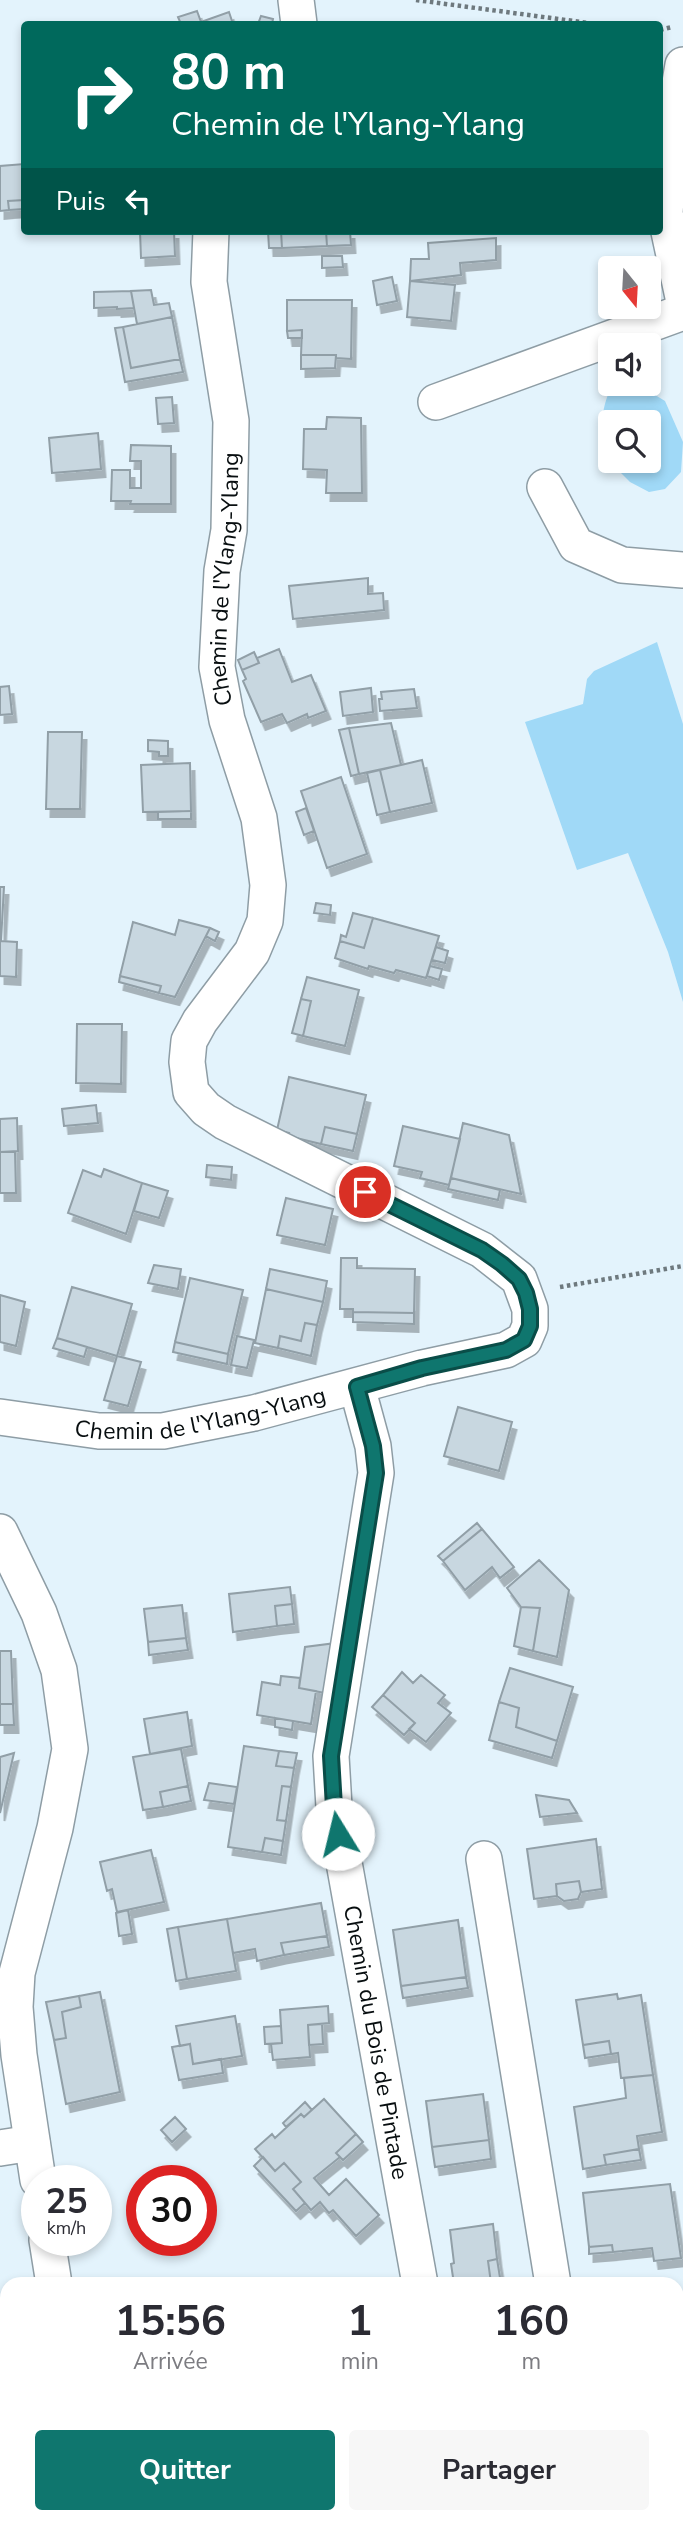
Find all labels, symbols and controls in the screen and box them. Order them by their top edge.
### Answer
text: 80 m [171,39,286,106]
icon: right [56,49,147,140]
text: Chemin de l'Ylang-Ylang [171,103,525,146]
icon: left [119,182,157,220]
text: Puis [56,184,105,219]
north arrow [598,256,662,318]
map controls [598,256,661,473]
button: sound [598,333,661,396]
button: search [598,410,661,473]
street label: Chemin de l'Ylang-Ylang [202,452,246,709]
pin [335,1162,395,1222]
icon: arrive [346,1173,384,1211]
street label: Chemin de l'Ylang-Ylang [73,1379,329,1447]
position arrow [301,1797,375,1871]
street label: Chemin du Bois de Pintade [336,1903,416,2182]
speed limit sign: 30 [126,2165,217,2256]
text: 25 [45,2178,88,2225]
text: km/h [47,2216,86,2240]
text: 15:56 [115,2293,226,2350]
text: 1 [347,2293,372,2350]
text: 160 [494,2293,569,2350]
text: Arrivée [133,2346,208,2377]
text: min [341,2346,379,2377]
text: m [522,2346,541,2377]
button: Quitter [35,2430,335,2510]
button: Partager [349,2430,649,2510]

